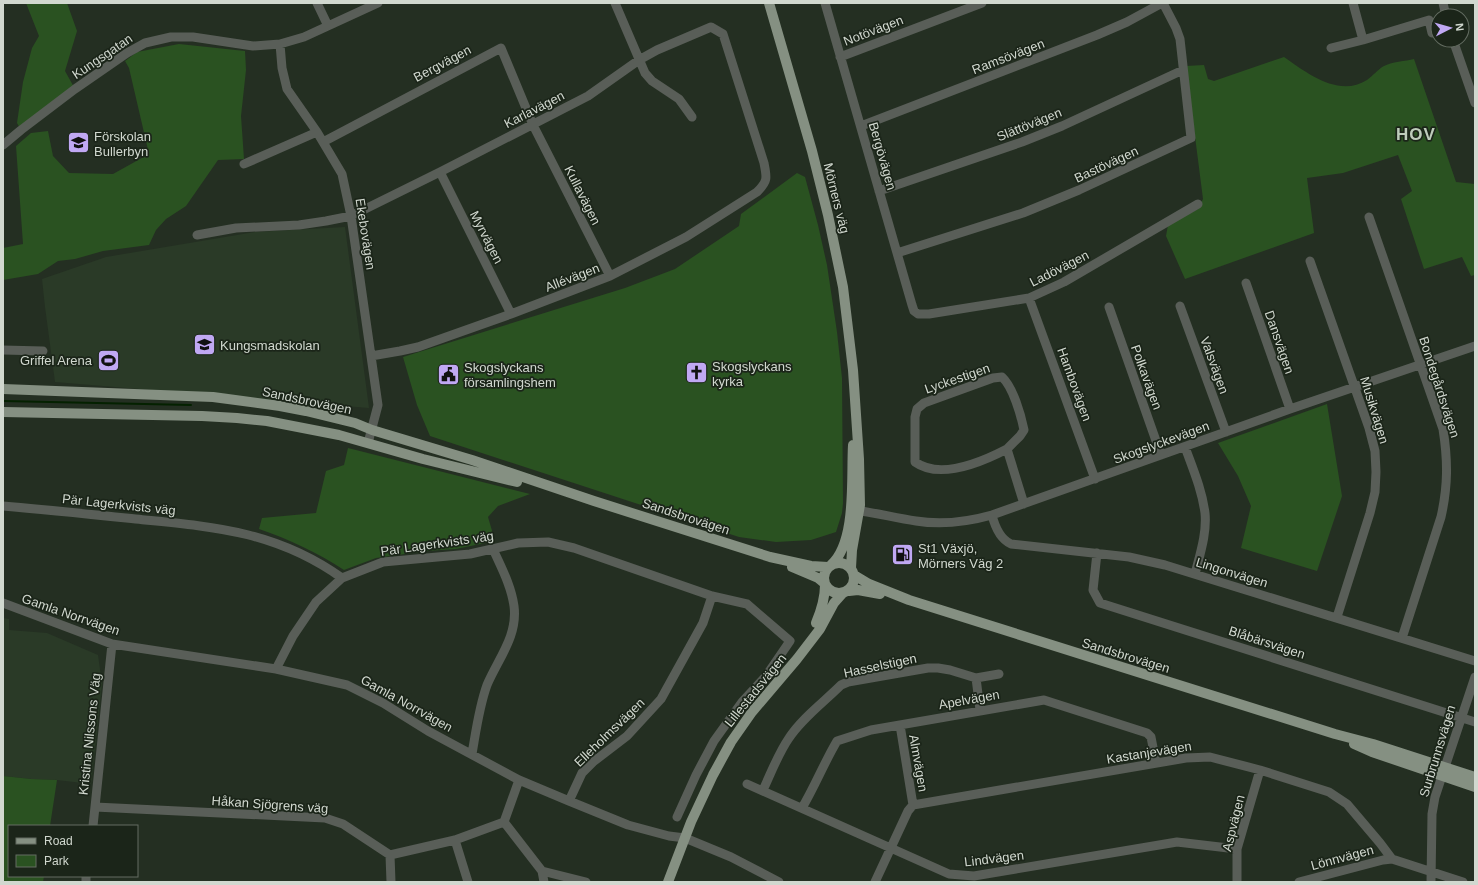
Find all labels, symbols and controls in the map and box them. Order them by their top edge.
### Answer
north arrow [1430,8,1470,48]
street label: Notövägen [841,12,905,49]
text: N [1454,22,1466,32]
street label: Kungsgatan [69,31,135,82]
street label: Ramsövägen [970,36,1047,77]
street label: Bergvägen [411,42,474,85]
street label: Karlavägen [502,88,567,131]
street label: Slättövägen [995,105,1064,144]
street label: Bergövägen [866,120,899,192]
district label: HOV [1396,125,1436,144]
place label: Förskolan Bullerbyn [94,129,151,159]
school or university icon: Förskolan Bullerbyn [66,130,92,156]
street label: Bastövägen [1072,143,1140,186]
street label: Mörners väg [820,161,853,235]
street label: Kullavägen [561,163,604,227]
street label: Ekebovägen [352,197,379,271]
street label: Myrvägen [467,208,506,266]
street label: Ladövägen [1027,247,1091,290]
street label: Allévägen [543,260,602,295]
street label: Dansvägen [1262,309,1297,376]
school or university icon: Kungsmadskolan [192,332,218,358]
street label: Valsvägen [1197,335,1232,396]
street label: Bondegårdsvägen [1416,335,1463,440]
place label: Kungsmadskolan [220,338,320,353]
street label: Polkavägen [1128,343,1165,412]
street label: Hambovägen [1054,345,1095,423]
sports icon: Griffel Arena [95,347,121,373]
place label: Griffel Arena [20,353,93,368]
place label: Skogslyckans kyrka [712,359,792,389]
place label: Skogslyckans församlingshem [464,360,556,390]
church icon: Skogslyckans kyrka [684,360,710,386]
street label: Lyckestigen [922,360,992,397]
public building icon: Skogslyckans församlingshem [436,361,462,387]
street label: Musikvägen [1357,375,1392,446]
street label: Sandsbrovägen [261,384,353,417]
street label: Skogslyckevägen [1111,418,1211,467]
street label: Pär Lagerkvists väg [61,491,177,518]
street label: Sandsbrovägen [640,495,731,538]
street label: Pär Lagerkvists väg [379,528,495,559]
place label: St1 Växjö, Mörners Väg 2 [918,541,1003,571]
fuel station icon: St1 Växjö, Mörners Väg 2 [889,542,915,568]
street label: Lingonvägen [1194,554,1270,591]
street label: Gamla Norrvägen [20,591,122,638]
street label: Blåbärsvägen [1227,623,1307,662]
street label: Sandsbrovägen [1080,635,1172,676]
street label: Hasselstigen [842,650,918,681]
street label: Lillestadsvägen [721,651,789,730]
street label: Kristina Nilssons Väg [76,672,103,796]
street label: Gamla Norrvägen [358,672,455,735]
street label: Apelvägen [938,687,1001,712]
street label: Elleholmsvägen [571,695,648,770]
street label: Surbrunnsvägen [1416,703,1459,799]
street label: Almvägen [906,733,931,793]
street label: Kastanjevägen [1105,738,1193,767]
street label: Håkan Sjögrens väg [211,793,329,816]
street label: Aspvägen [1219,793,1248,853]
legend [8,825,138,877]
text: Road [44,834,73,848]
street label: Lönnvägen [1309,842,1375,873]
street label: Lindvägen [963,847,1025,870]
text: Park [44,854,70,868]

